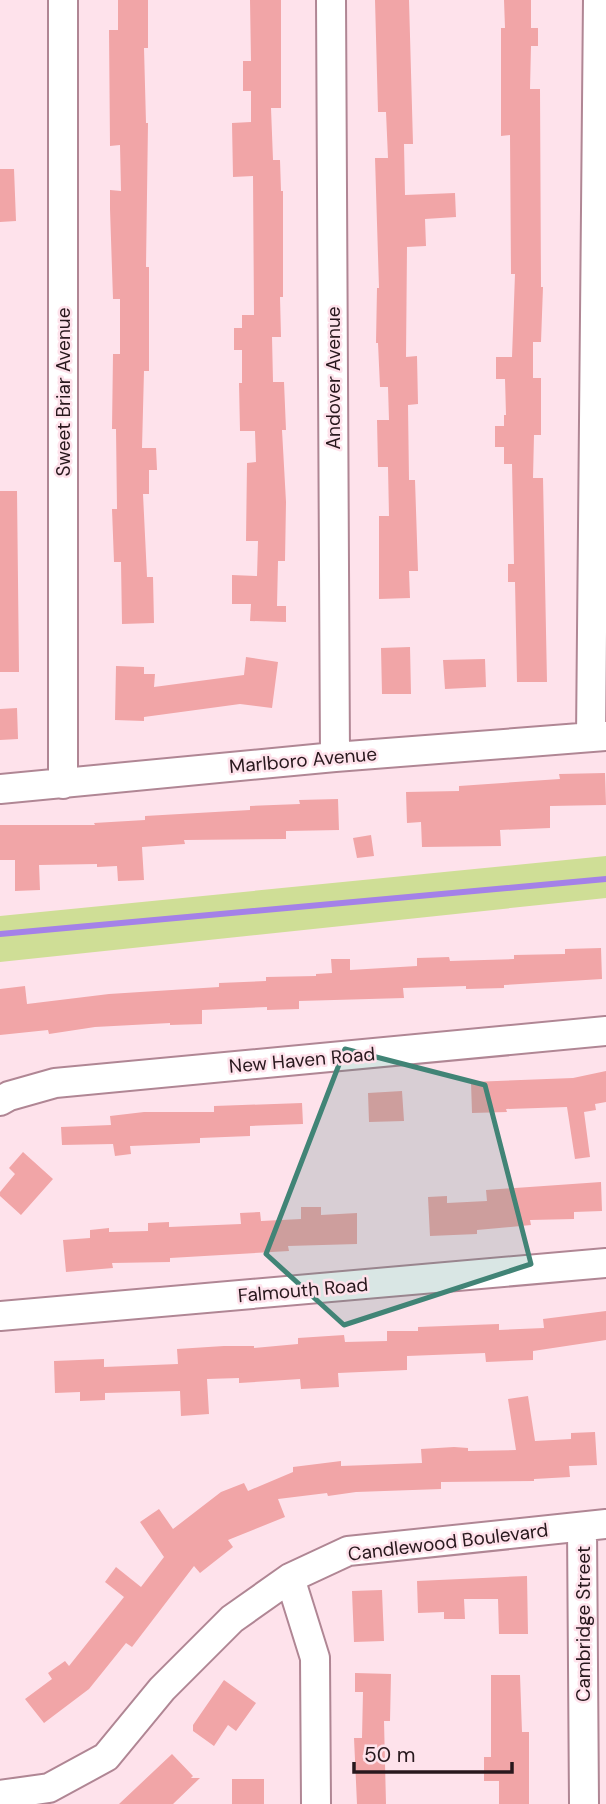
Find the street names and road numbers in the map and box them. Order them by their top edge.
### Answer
street label: Andover Avenue [321,306,346,450]
street label: Sweet Briar Avenue [51,308,76,476]
street label: Marlboro Avenue [228,741,378,779]
street label: New Haven Road [228,1041,376,1079]
street label: Falmouth Road [237,1272,369,1308]
street label: Candlewood Boulevard [346,1517,550,1567]
street label: Cambridge Street [571,1546,596,1702]

